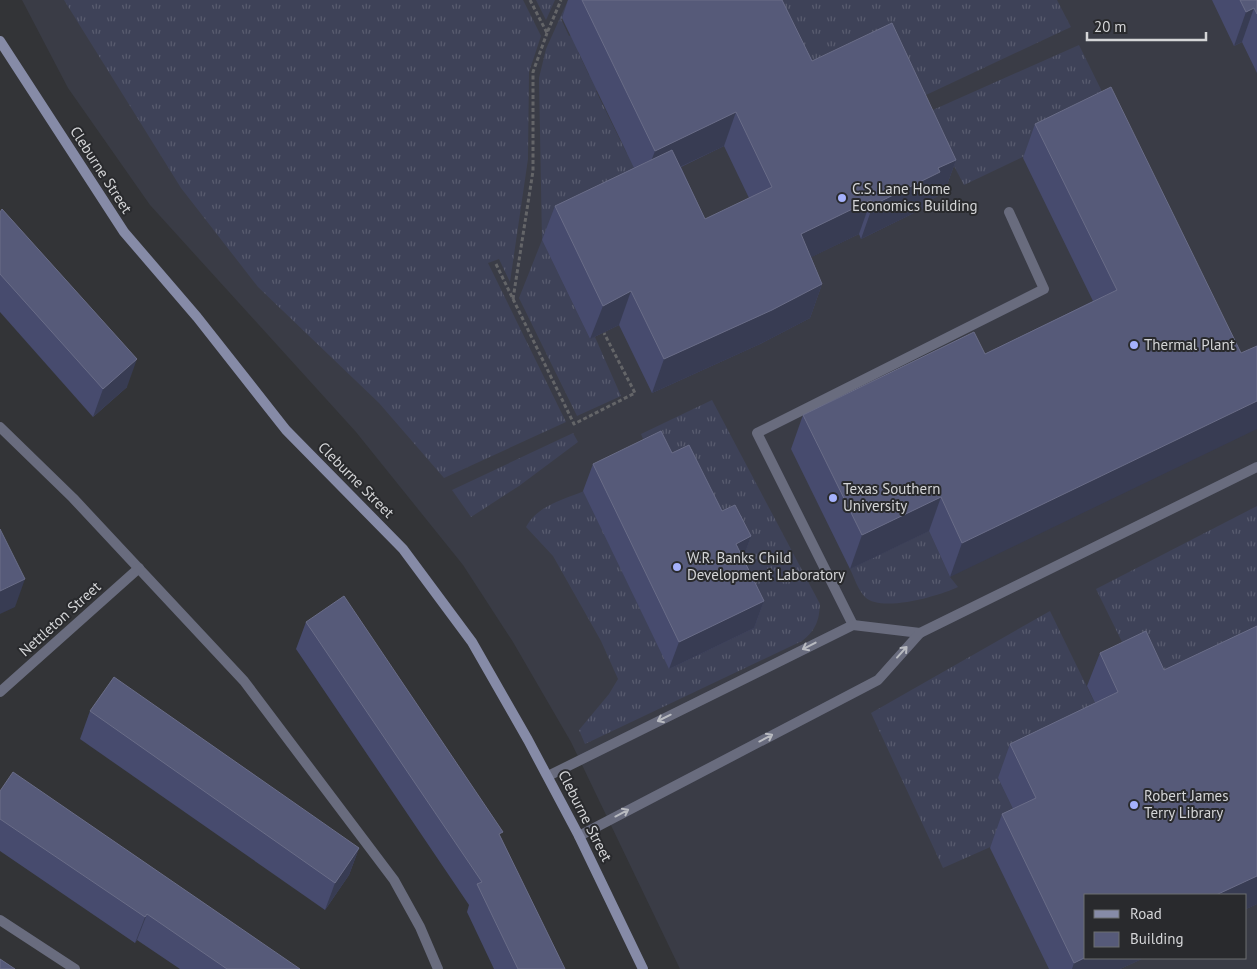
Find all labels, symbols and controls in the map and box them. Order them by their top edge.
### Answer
scale bar [1087,10,1206,42]
text: 20 m [1094,17,1127,36]
street label: Cleburne Street [66,123,137,217]
place label: C.S. Lane Home Economics Building [852,179,978,215]
marker: C.S. Lane Home Economics Building [836,192,848,204]
place label: Thermal Plant [1144,335,1235,354]
marker: Thermal Plant [1128,339,1140,351]
street label: Cleburne Street [314,438,398,522]
place label: Texas Southern University [843,479,940,515]
marker: Texas Southern University [827,492,839,504]
place label: W.R. Banks Child Development Laboratory [687,548,845,584]
marker: W.R. Banks Child Development Laboratory [671,561,683,573]
street label: Nettleton Street [15,577,104,660]
one-way arrow [802,641,817,651]
one-way arrow [897,646,908,659]
one-way arrow [657,714,672,724]
one-way arrow [759,733,774,743]
street label: Cleburne Street [554,767,617,865]
place label: Robert James Terry Library [1144,786,1229,822]
marker: Robert James Terry Library [1128,799,1140,811]
one-way arrow [615,808,630,818]
legend [1084,894,1247,959]
text: Road [1130,904,1162,923]
text: Building [1130,929,1184,948]

